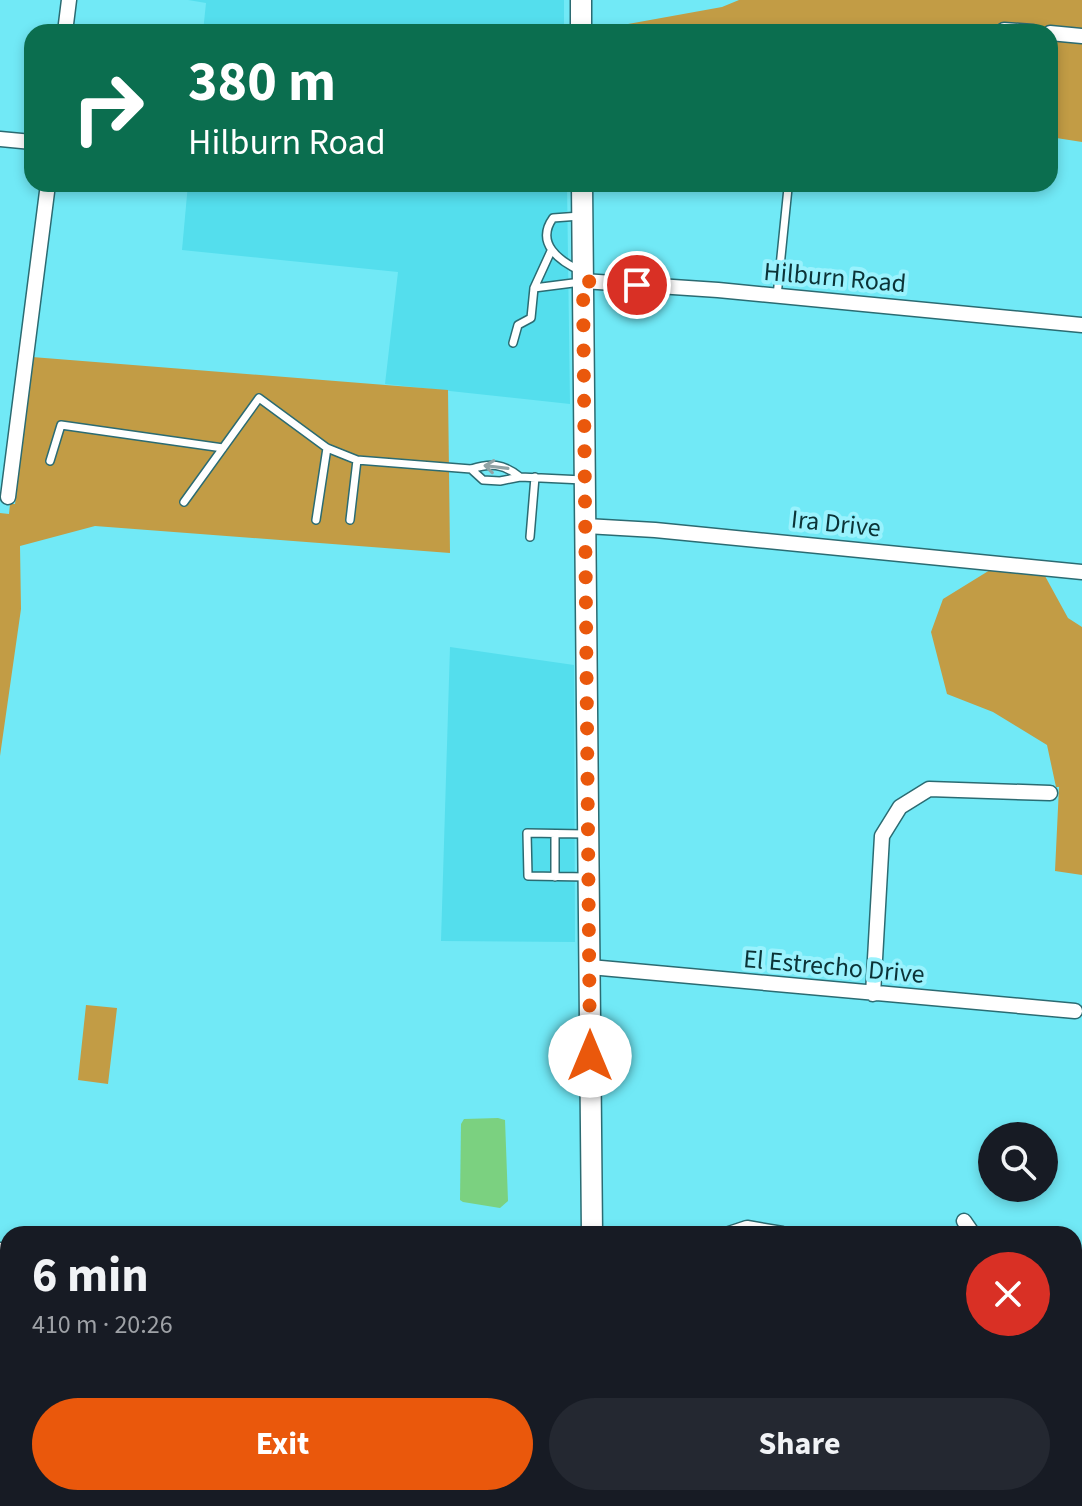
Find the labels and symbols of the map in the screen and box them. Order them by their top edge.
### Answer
pin [603,251,671,319]
street label: Hilburn Road [762,253,908,302]
one-way arrow [484,459,510,474]
street label: Ira Drive [789,500,883,547]
street label: El Estrecho Drive [742,940,926,993]
position arrow [548,1014,632,1098]

